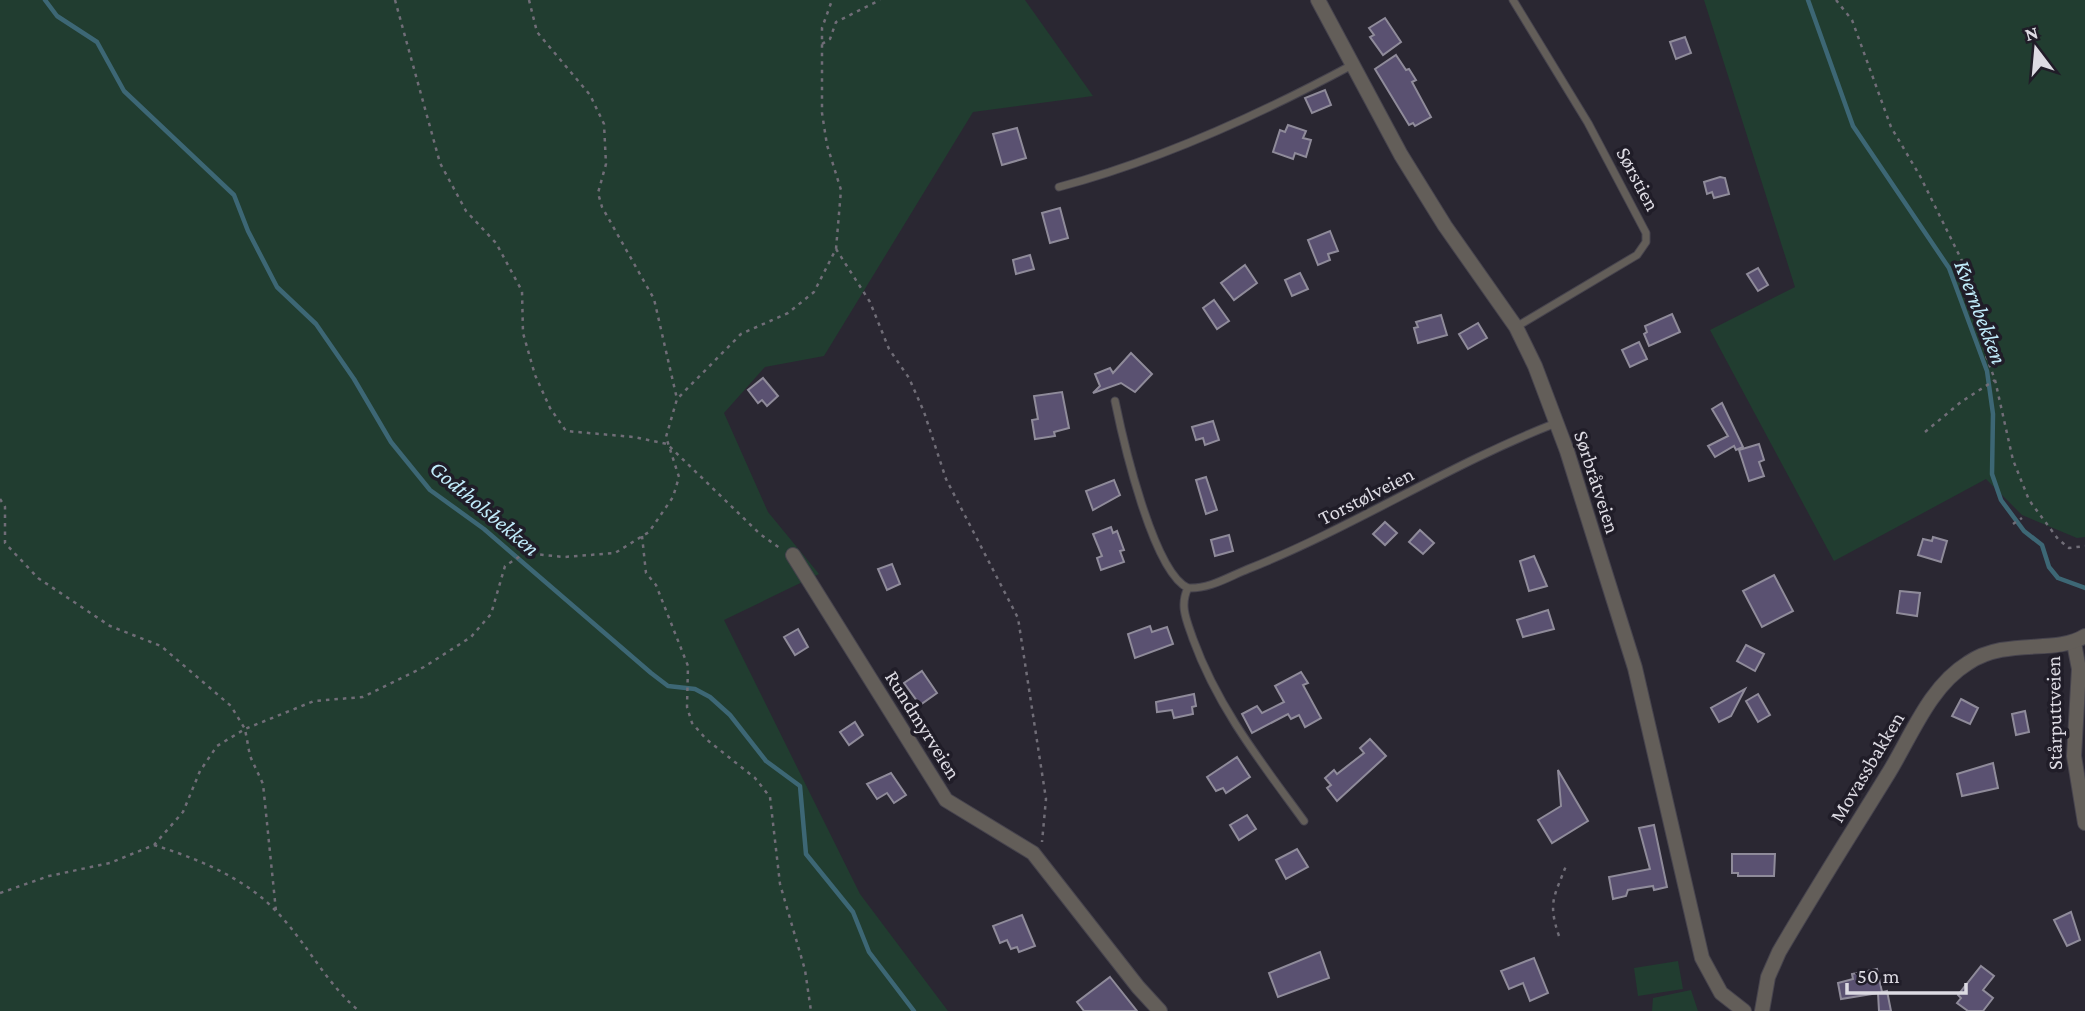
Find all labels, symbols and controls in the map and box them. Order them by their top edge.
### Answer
north arrow [2001,14,2071,84]
text: N [2022,21,2041,45]
street label: Sørstien [1611,143,1665,215]
water label: Kvernbekken [1949,256,2013,368]
street label: Sørbråtveien [1569,428,1625,536]
water label: Godtholsbekken [425,455,545,561]
street label: Torstølveien [1314,462,1418,530]
street label: Stårputtveien [2041,656,2067,770]
street label: Rundmyrveien [880,666,966,784]
street label: Movassbakken [1825,708,1909,826]
scale bar [1847,951,1966,995]
text: 50 m [1857,964,1900,988]

